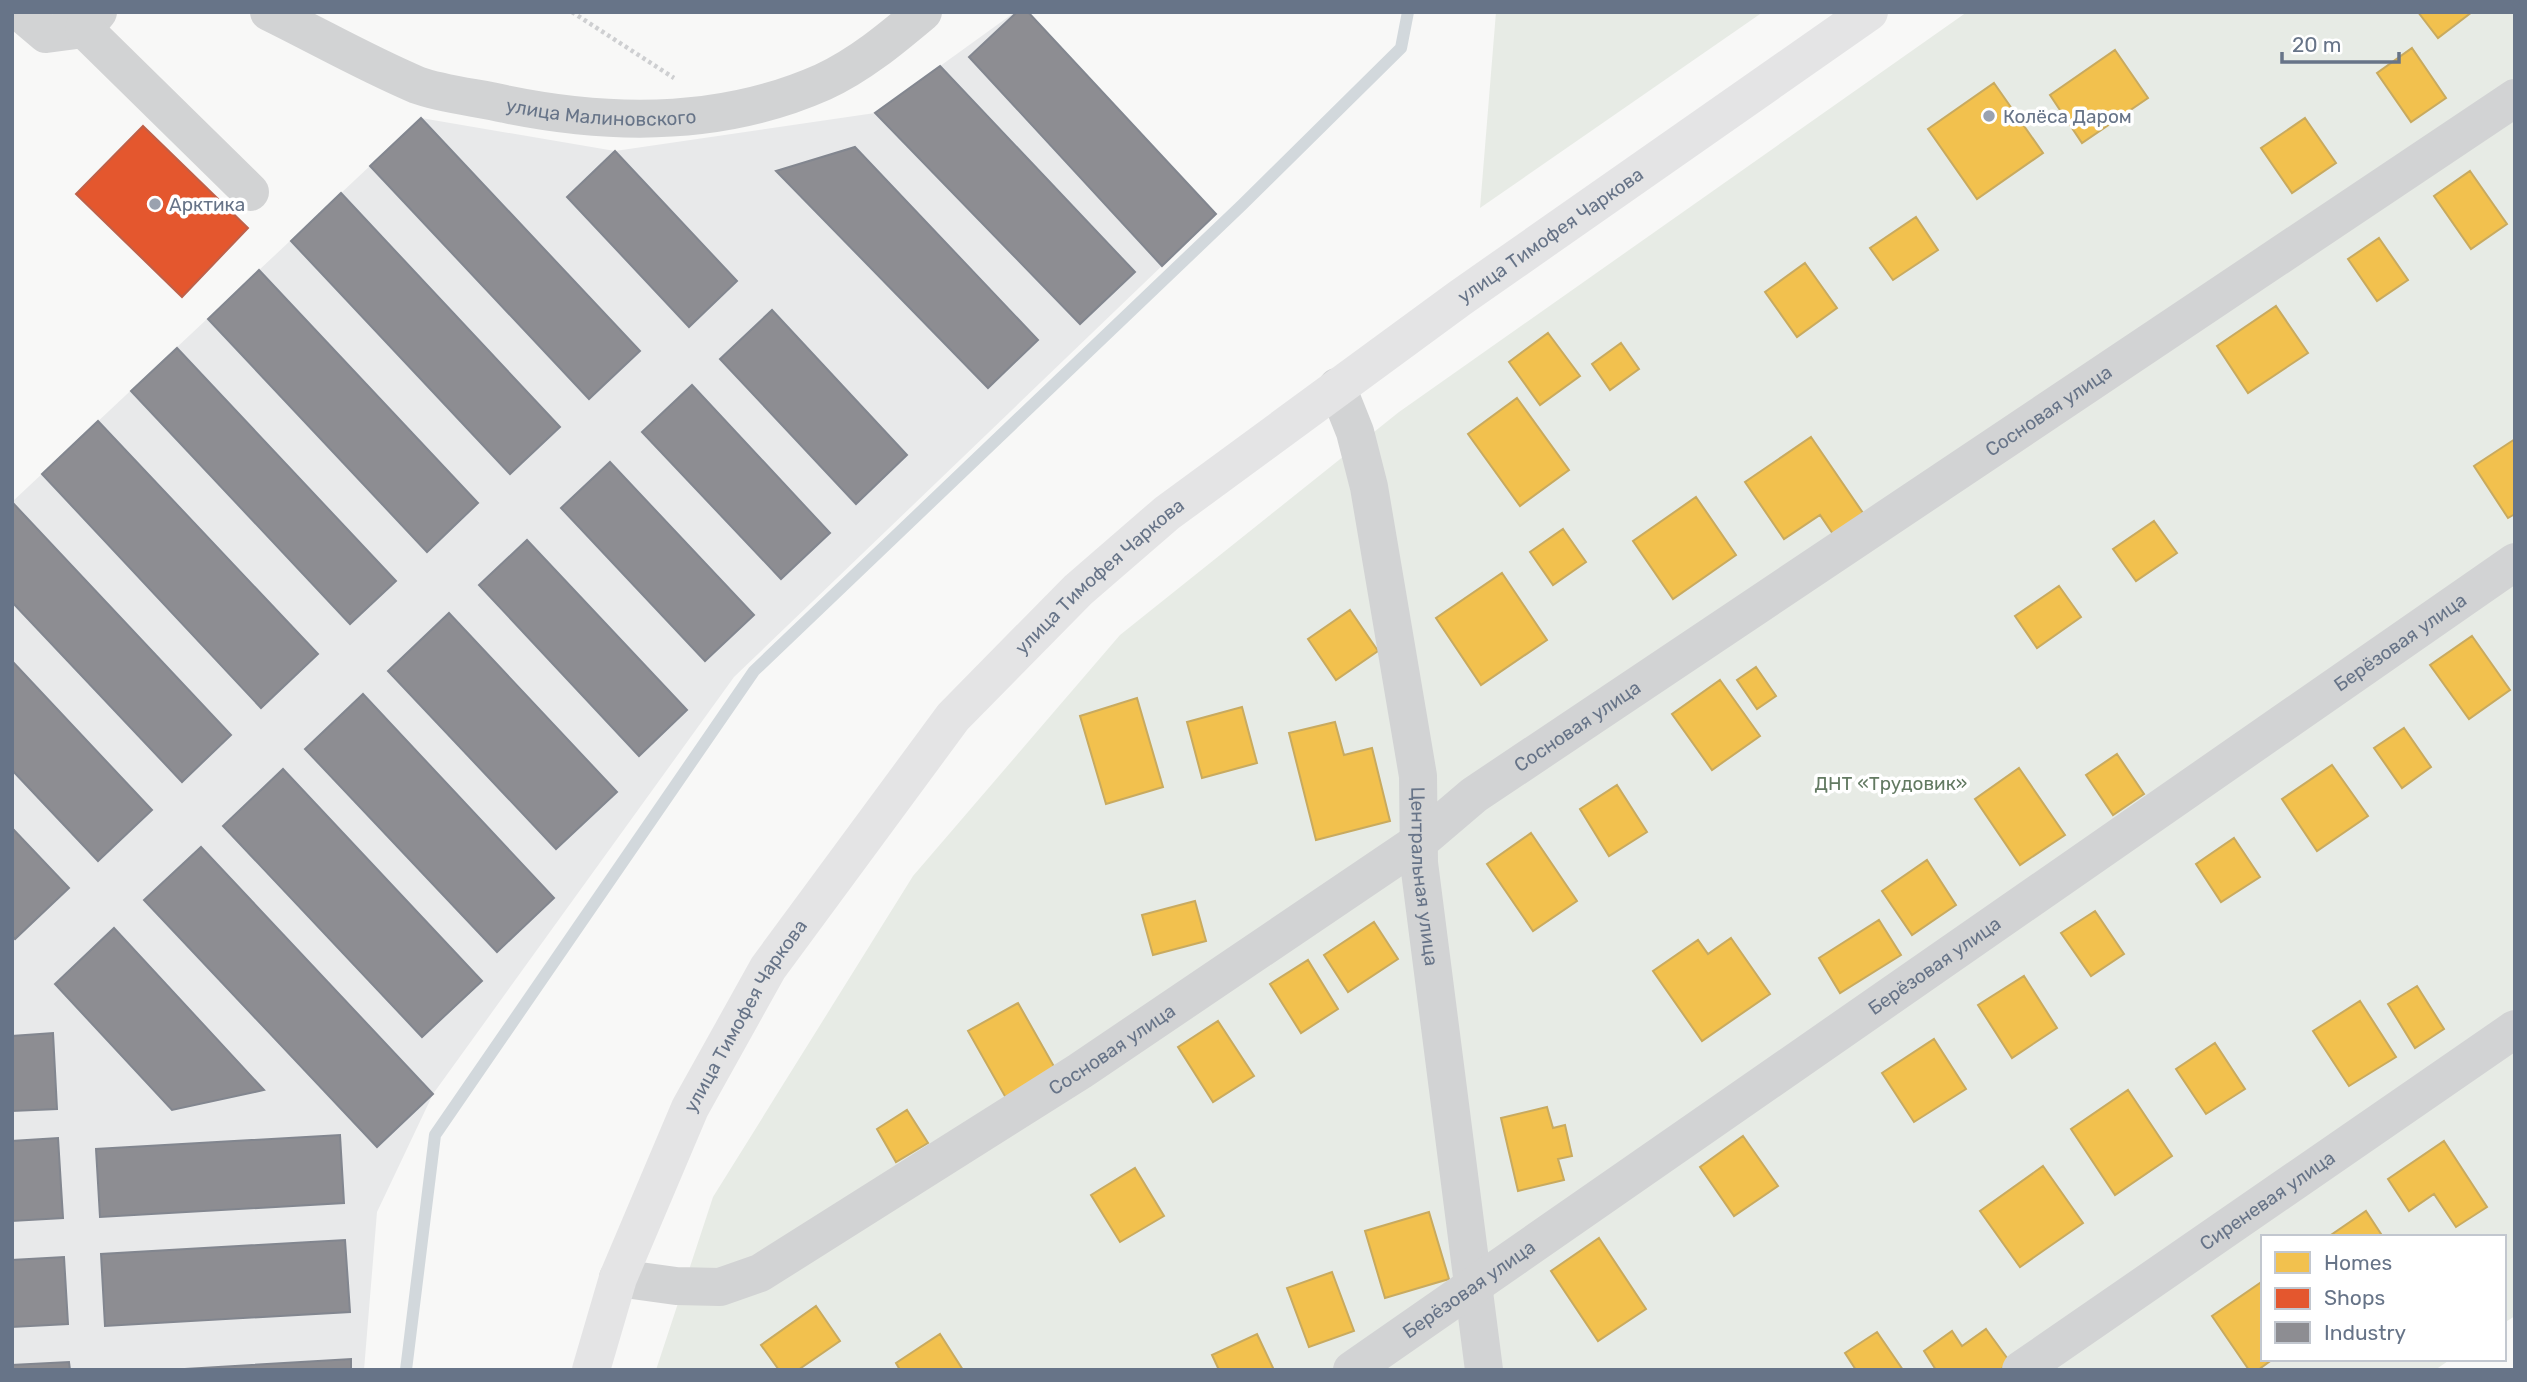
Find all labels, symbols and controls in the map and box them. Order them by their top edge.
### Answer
scale bar [2282,21,2399,65]
text: 20 m [2292,32,2341,57]
street label: улица Малиновского [504,94,697,131]
place label: Колёса Даром [2003,105,2132,128]
marker: Колёса Даром [1981,108,1997,124]
street label: улица Тимофея Чаркова [1453,163,1648,308]
place label: Арктика [169,193,245,216]
marker: Арктика [147,196,163,212]
street label: Сосновая улица [1981,360,2116,461]
street label: улица Тимофея Чаркова [1010,493,1189,659]
street label: Берёзовая улица [2329,588,2471,696]
street label: Сосновая улица [1510,676,1645,777]
park label: ДНТ «Трудовик» [1815,772,1967,795]
street label: Центральная улица [1406,787,1443,967]
street label: Берёзовая улица [1864,912,2005,1020]
street label: улица Тимофея Чаркова [679,915,812,1117]
street label: Сосновая улица [1044,999,1180,1100]
street label: Сиреневая улица [2195,1146,2339,1255]
street label: Берёзовая улица [1398,1235,1540,1343]
legend [2261,1235,2506,1361]
text: Homes [2324,1250,2392,1275]
text: Shops [2324,1285,2385,1310]
text: Industry [2324,1320,2406,1345]

